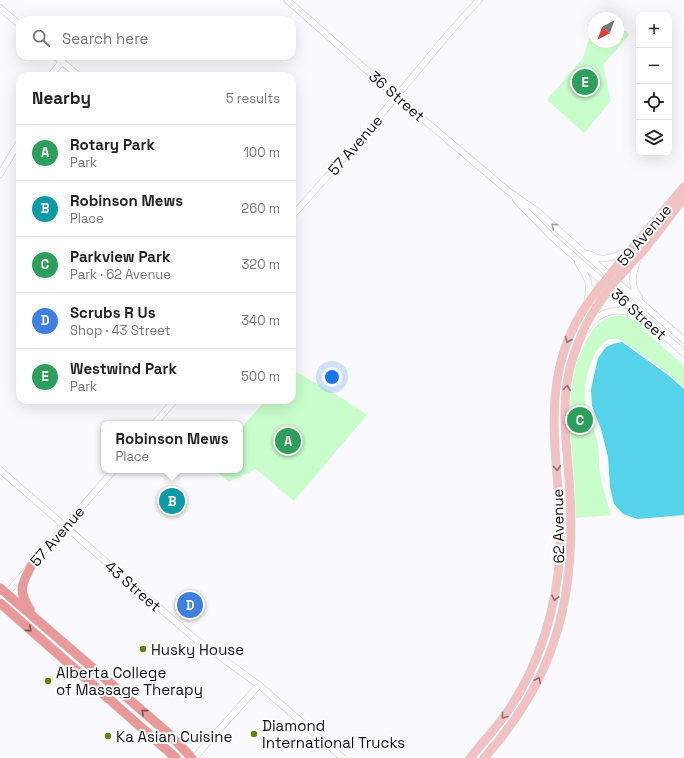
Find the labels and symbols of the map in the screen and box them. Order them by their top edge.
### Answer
north arrow [588,12,624,48]
street label: 36 Street [365,67,429,126]
pin: E [572,67,598,97]
street label: 57 Avenue [324,111,386,179]
street label: 59 Avenue [613,200,675,270]
one-way arrow [552,224,559,231]
street label: 36 Street [607,284,671,344]
one-way arrow [565,337,573,344]
your location [322,367,342,387]
one-way arrow [562,385,571,391]
pin: C [567,405,593,435]
pin: A [275,426,301,456]
one-way arrow [552,465,561,471]
pin: B [159,486,185,516]
street label: 62 Avenue [548,488,568,564]
street label: 57 Avenue [26,502,88,570]
street label: 43 Street [101,556,165,616]
pin: D [177,590,203,620]
one-way arrow [551,595,559,601]
one-way arrow [25,625,32,632]
place label: Husky House [151,640,244,659]
marker: Husky House [138,644,148,654]
place label: Alberta College of Massage Therapy [56,663,203,699]
marker: Alberta College of Massage Therapy [43,676,53,686]
one-way arrow [533,677,541,685]
one-way arrow [141,709,149,716]
one-way arrow [502,712,509,719]
place label: Diamond International Trucks [262,716,405,752]
place label: Ka Asian Cuisine [116,727,232,746]
marker: Diamond International Trucks [249,729,259,739]
marker: Ka Asian Cuisine [103,731,113,741]

